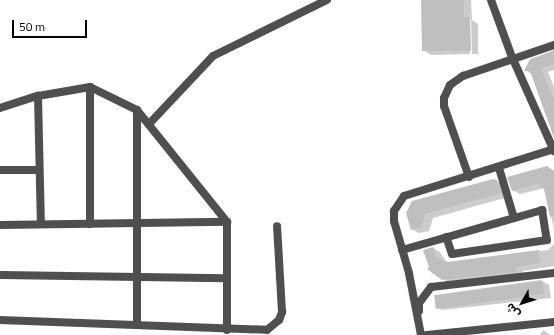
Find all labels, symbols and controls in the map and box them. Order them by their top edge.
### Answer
scale bar [14,12,89,38]
text: 50 m [19,17,45,36]
north arrow [502,283,542,323]
text: ش [502,300,524,321]

